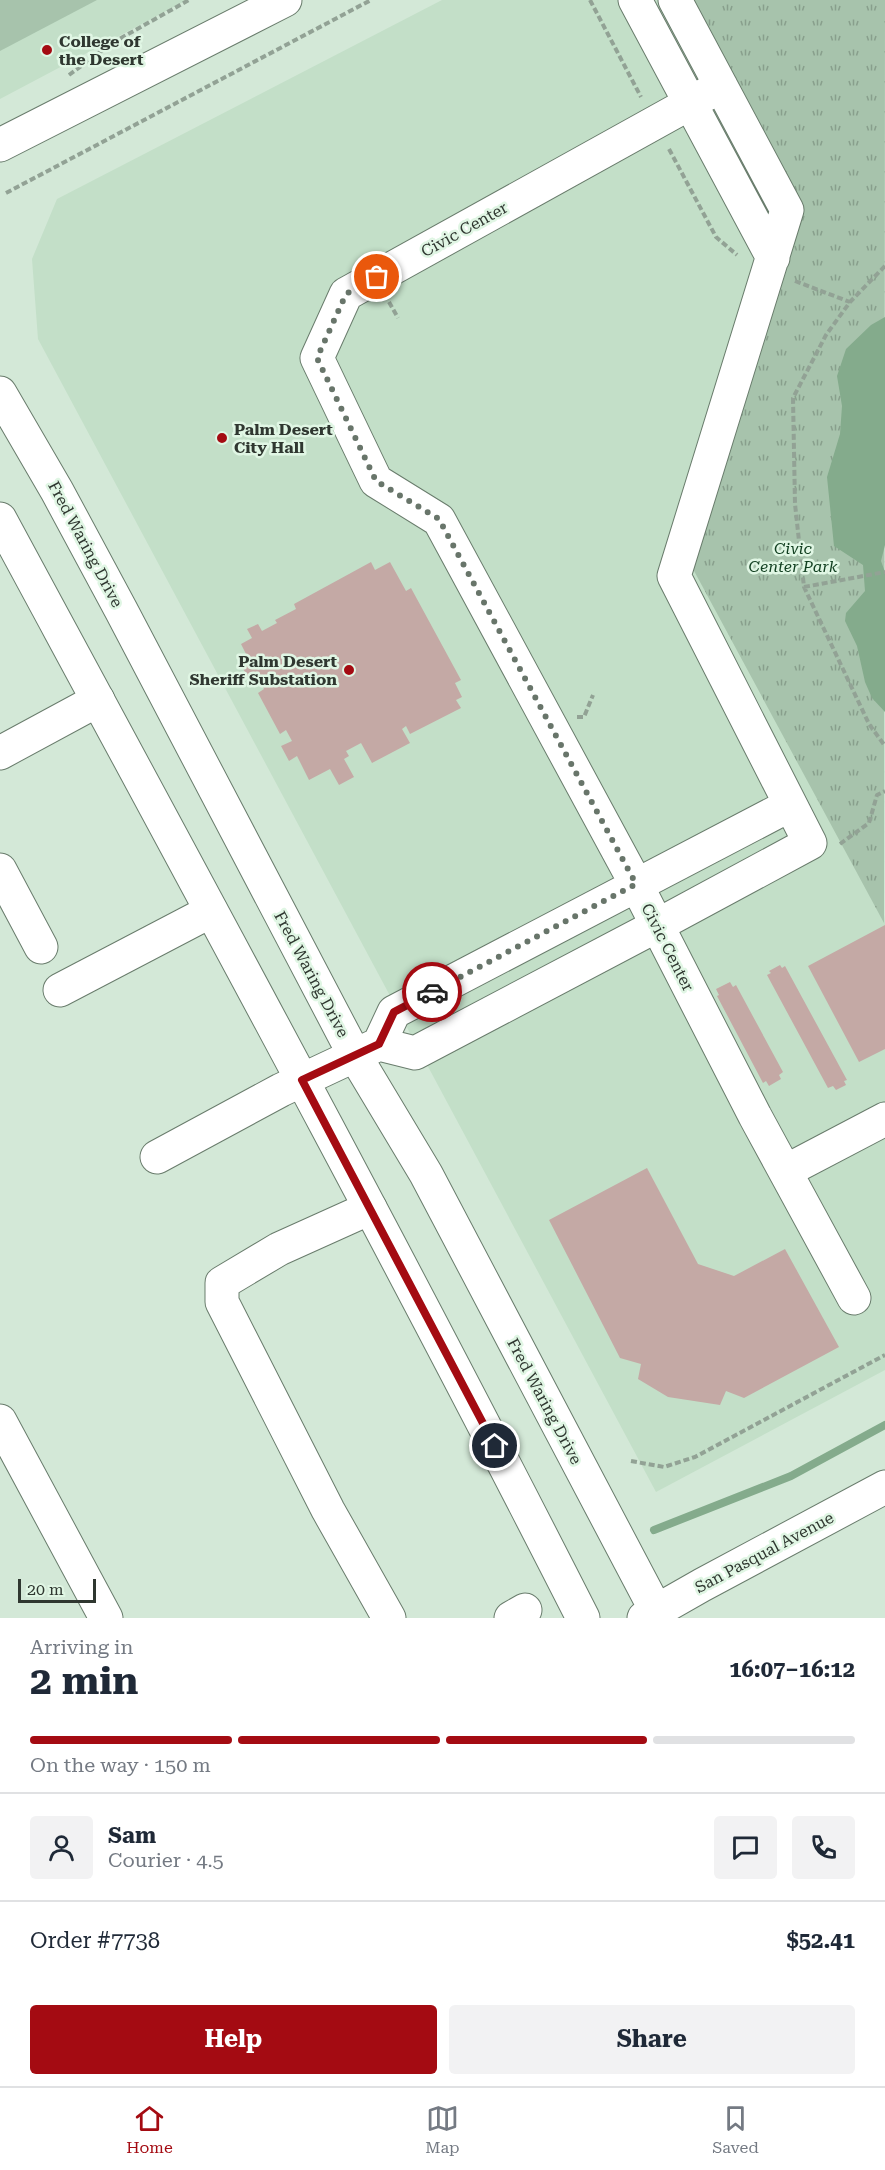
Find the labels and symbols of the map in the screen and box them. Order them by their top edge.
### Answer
place label: College of the Desert [59,32,144,69]
marker: College of the Desert [40,43,54,57]
street label: Civic Center [418,198,511,261]
pin [351,251,402,302]
place label: Palm Desert City Hall [234,420,333,457]
marker: Palm Desert City Hall [215,431,229,445]
street label: Fred Waring Drive [44,478,127,611]
park label: Civic Center Park [749,539,838,576]
place label: Palm Desert Sheriff Substation [190,652,337,689]
marker: Palm Desert Sheriff Substation [342,663,356,677]
street label: Civic Center [637,900,698,995]
street label: Fred Waring Drive [270,908,353,1041]
courier [402,962,462,1022]
street label: Fred Waring Drive [503,1335,586,1468]
pin [469,1420,520,1471]
street label: San Pasqual Avenue [692,1508,837,1597]
scale bar [18,1576,96,1604]

